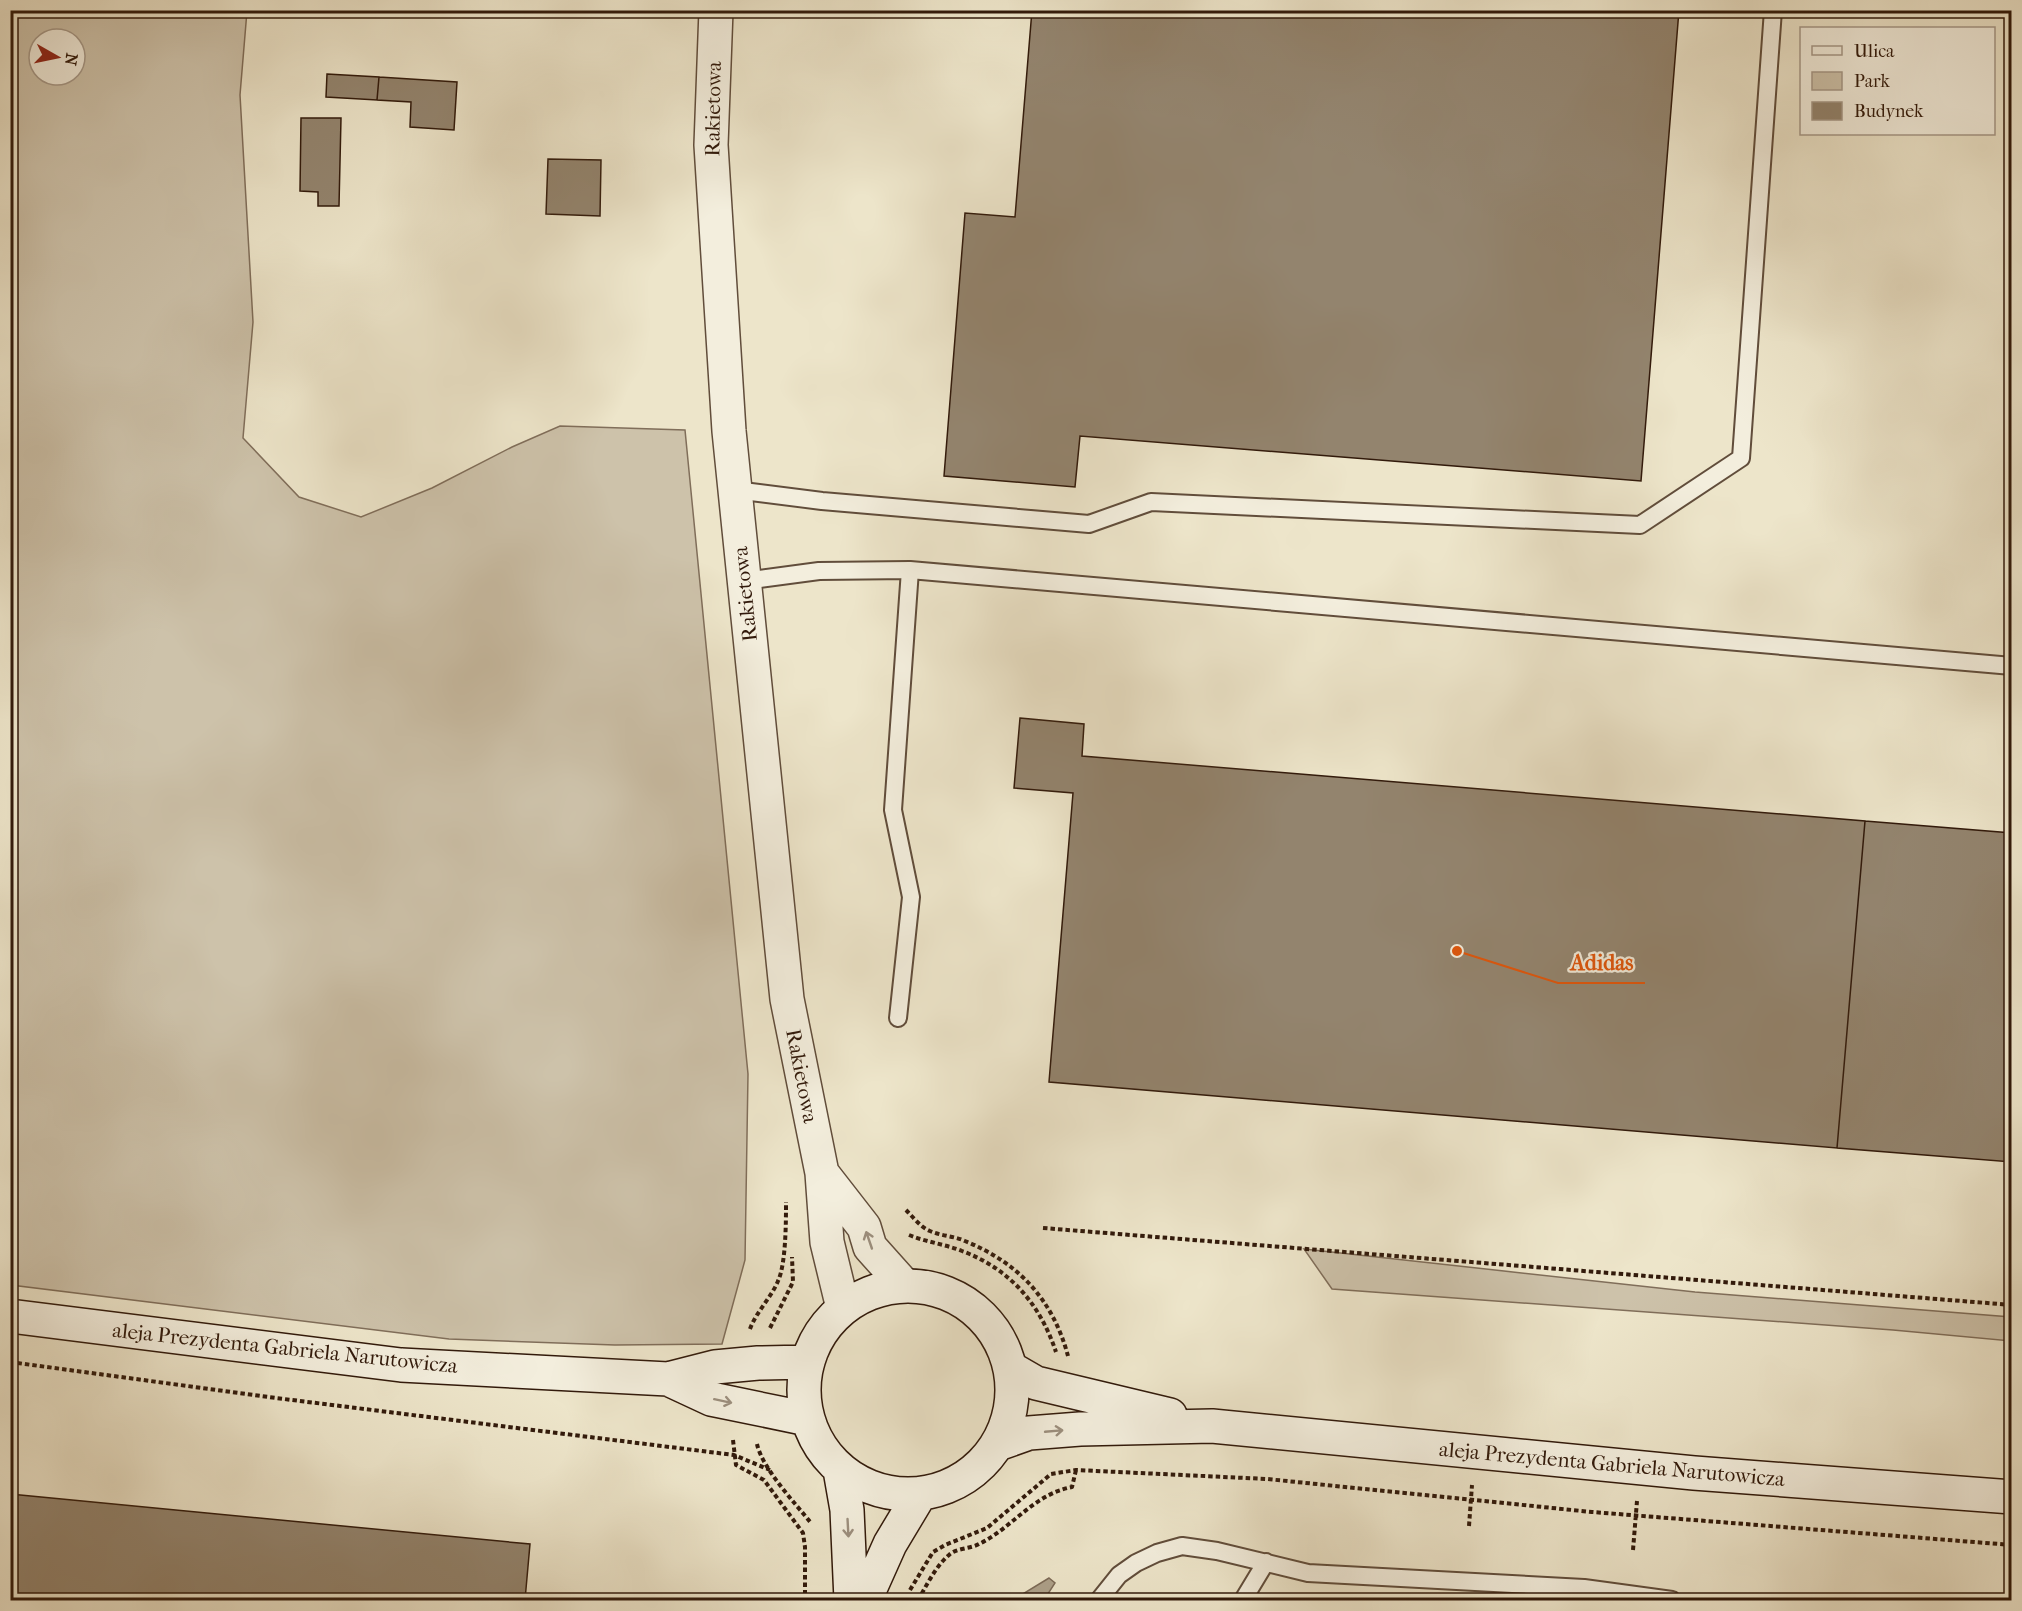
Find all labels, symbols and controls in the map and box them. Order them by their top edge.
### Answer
north arrow [27,27,87,87]
legend [1800,27,1995,135]
text: Ulica [1854,41,1895,62]
text: N [61,52,82,68]
street label: Rakietowa [700,61,726,157]
text: Park [1854,71,1891,92]
text: Budynek [1854,101,1924,122]
street label: Rakietowa [728,545,762,643]
callout: Adidas [1558,943,1645,983]
text: Adidas [1569,950,1633,976]
street label: Rakietowa [781,1027,823,1125]
one-way arrow [862,1231,873,1250]
street label: aleja Prezydenta Gabriela Narutowicza [111,1318,459,1378]
one-way arrow [712,1396,732,1407]
one-way arrow [1044,1425,1064,1436]
street label: aleja Prezydenta Gabriela Narutowicza [1438,1437,1786,1491]
one-way arrow [843,1517,854,1537]

